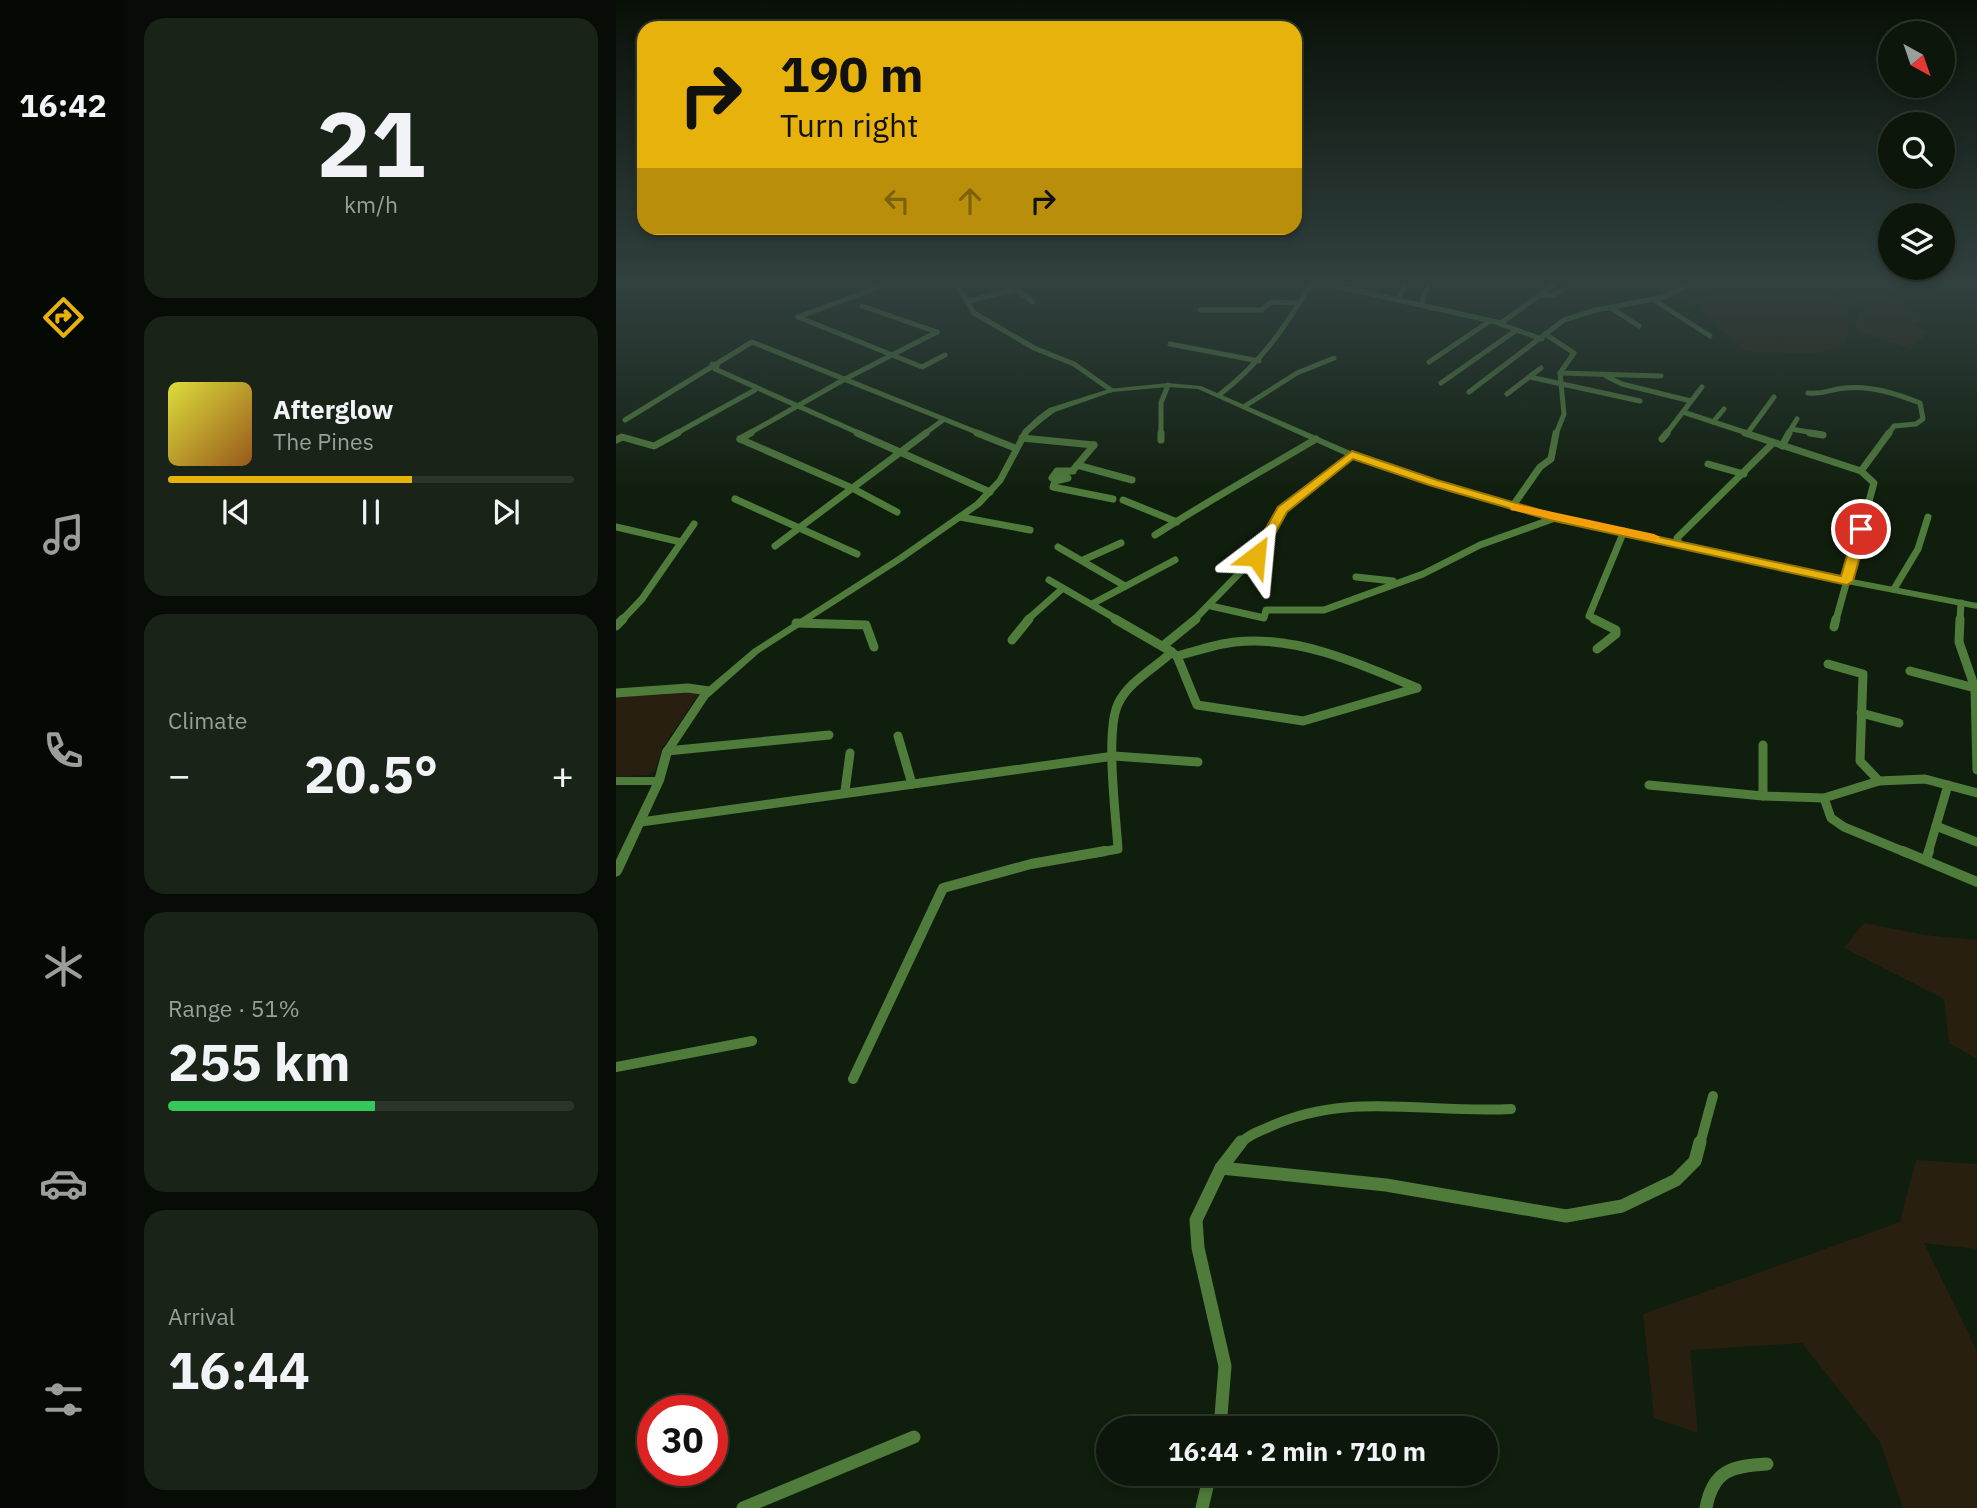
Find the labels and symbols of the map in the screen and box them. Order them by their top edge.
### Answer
north arrow [1878,21,1955,98]
pin [1831,499,1891,559]
position arrow [1219,519,1293,593]
speed limit sign: 30 [637,1395,728,1486]

